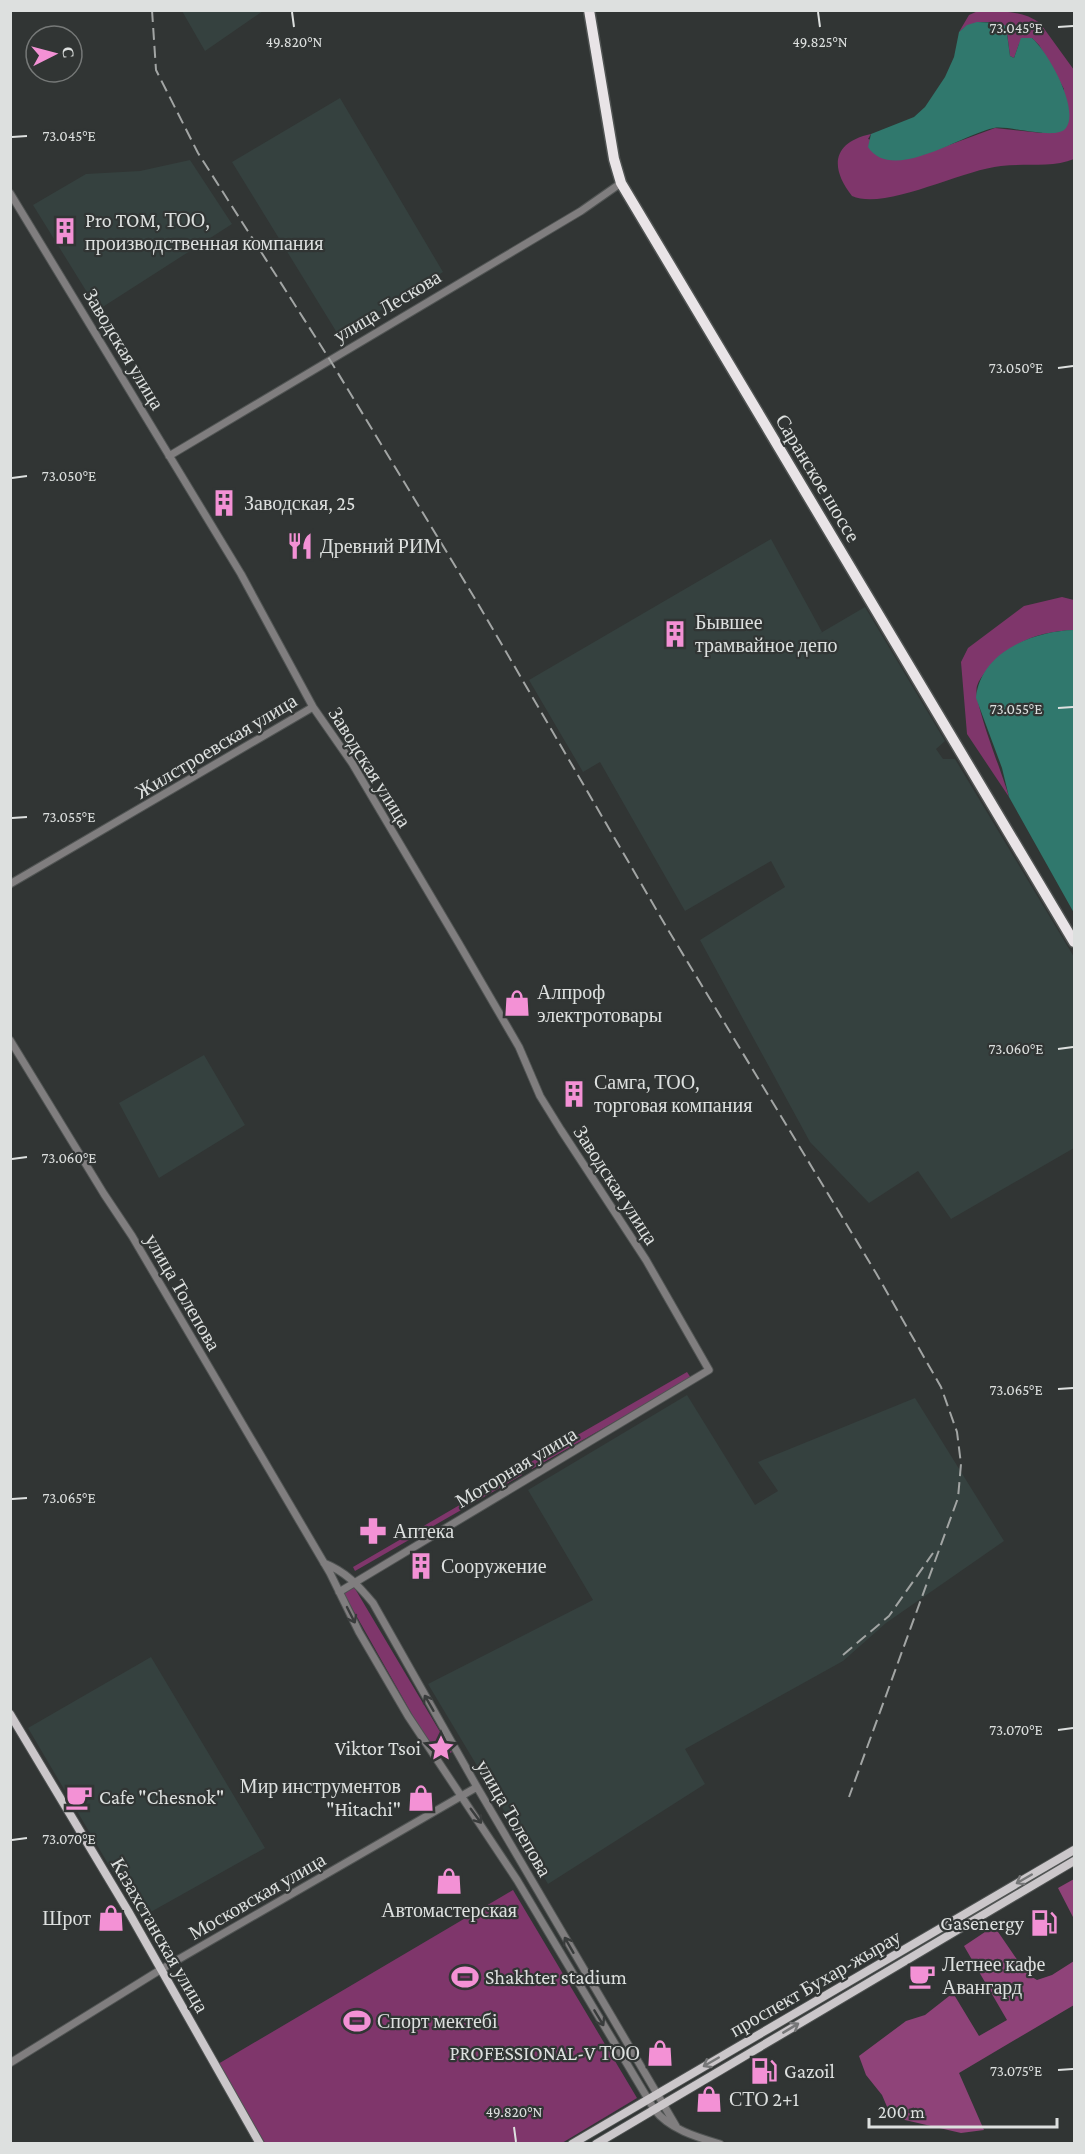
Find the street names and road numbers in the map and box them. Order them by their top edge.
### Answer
street label: улица Лескова [329,265,445,348]
street label: Заводская улица [78,284,169,414]
street label: Саранское шоссе [770,410,865,546]
street label: Жилстроевская улица [131,689,301,804]
street label: Заводская улица [323,703,416,832]
street label: Заводская улица [569,1121,663,1249]
street label: улица Толепова [140,1230,225,1355]
street label: Моторная улица [451,1422,581,1513]
street label: улица Толепова [471,1756,556,1881]
street label: Московская улица [185,1848,330,1945]
street label: Казахстанская улица [106,1854,213,2017]
street label: проспект Бухар-жырау [726,1925,905,2042]

